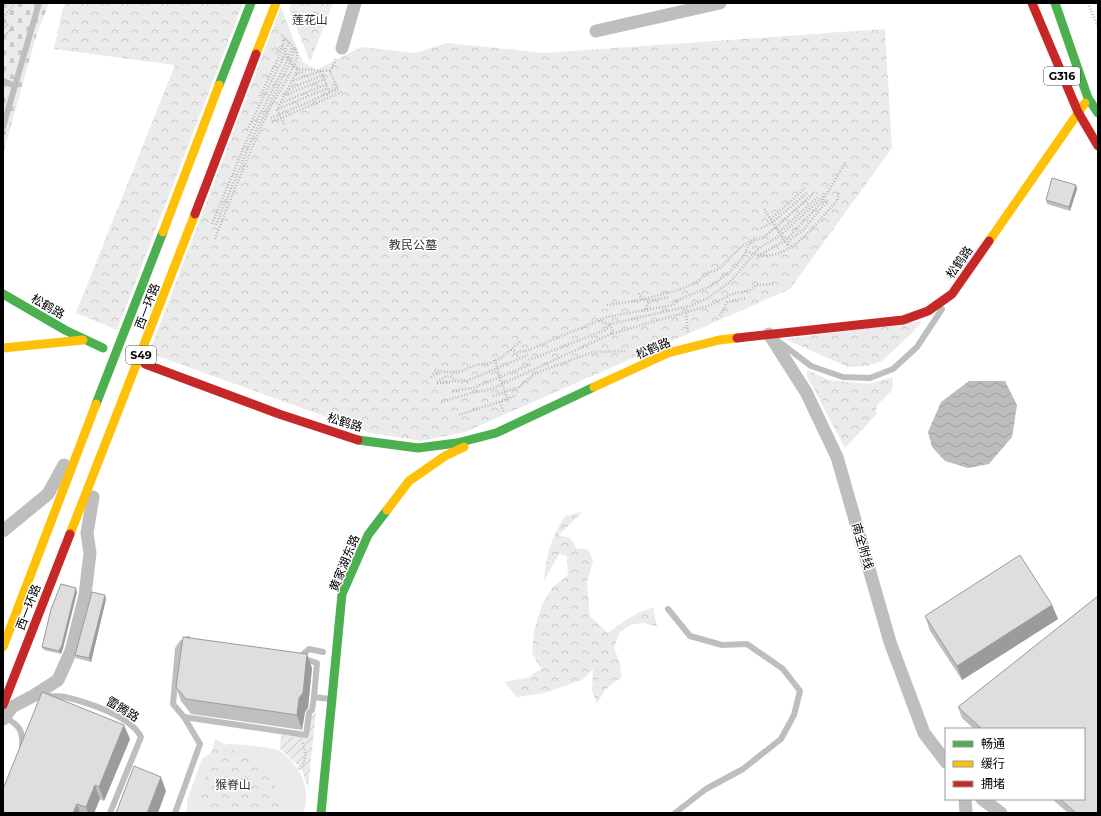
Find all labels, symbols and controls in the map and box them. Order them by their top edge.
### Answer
park label: 莲花山 [292,12,328,27]
road number: G316 [1044,67,1080,85]
park label: 教民公墓 [389,237,437,252]
street label: 松鹤路 [943,243,975,281]
street label: 西一环路 [131,281,163,331]
street label: 松鹤路 [29,291,67,321]
street label: 松鹤路 [633,334,673,362]
road number: S49 [126,346,156,364]
street label: 松鹤路 [326,410,364,434]
street label: 南全附线 [849,521,877,571]
street label: 黄家湖东路 [326,532,362,594]
street label: 西一环路 [12,582,44,632]
street label: 雷腾路 [104,693,142,725]
legend [945,728,1085,800]
text: 畅通 [981,736,1005,751]
text: 缓行 [981,756,1005,771]
text: 拥堵 [981,776,1005,791]
park label: 猴脊山 [215,777,251,792]

